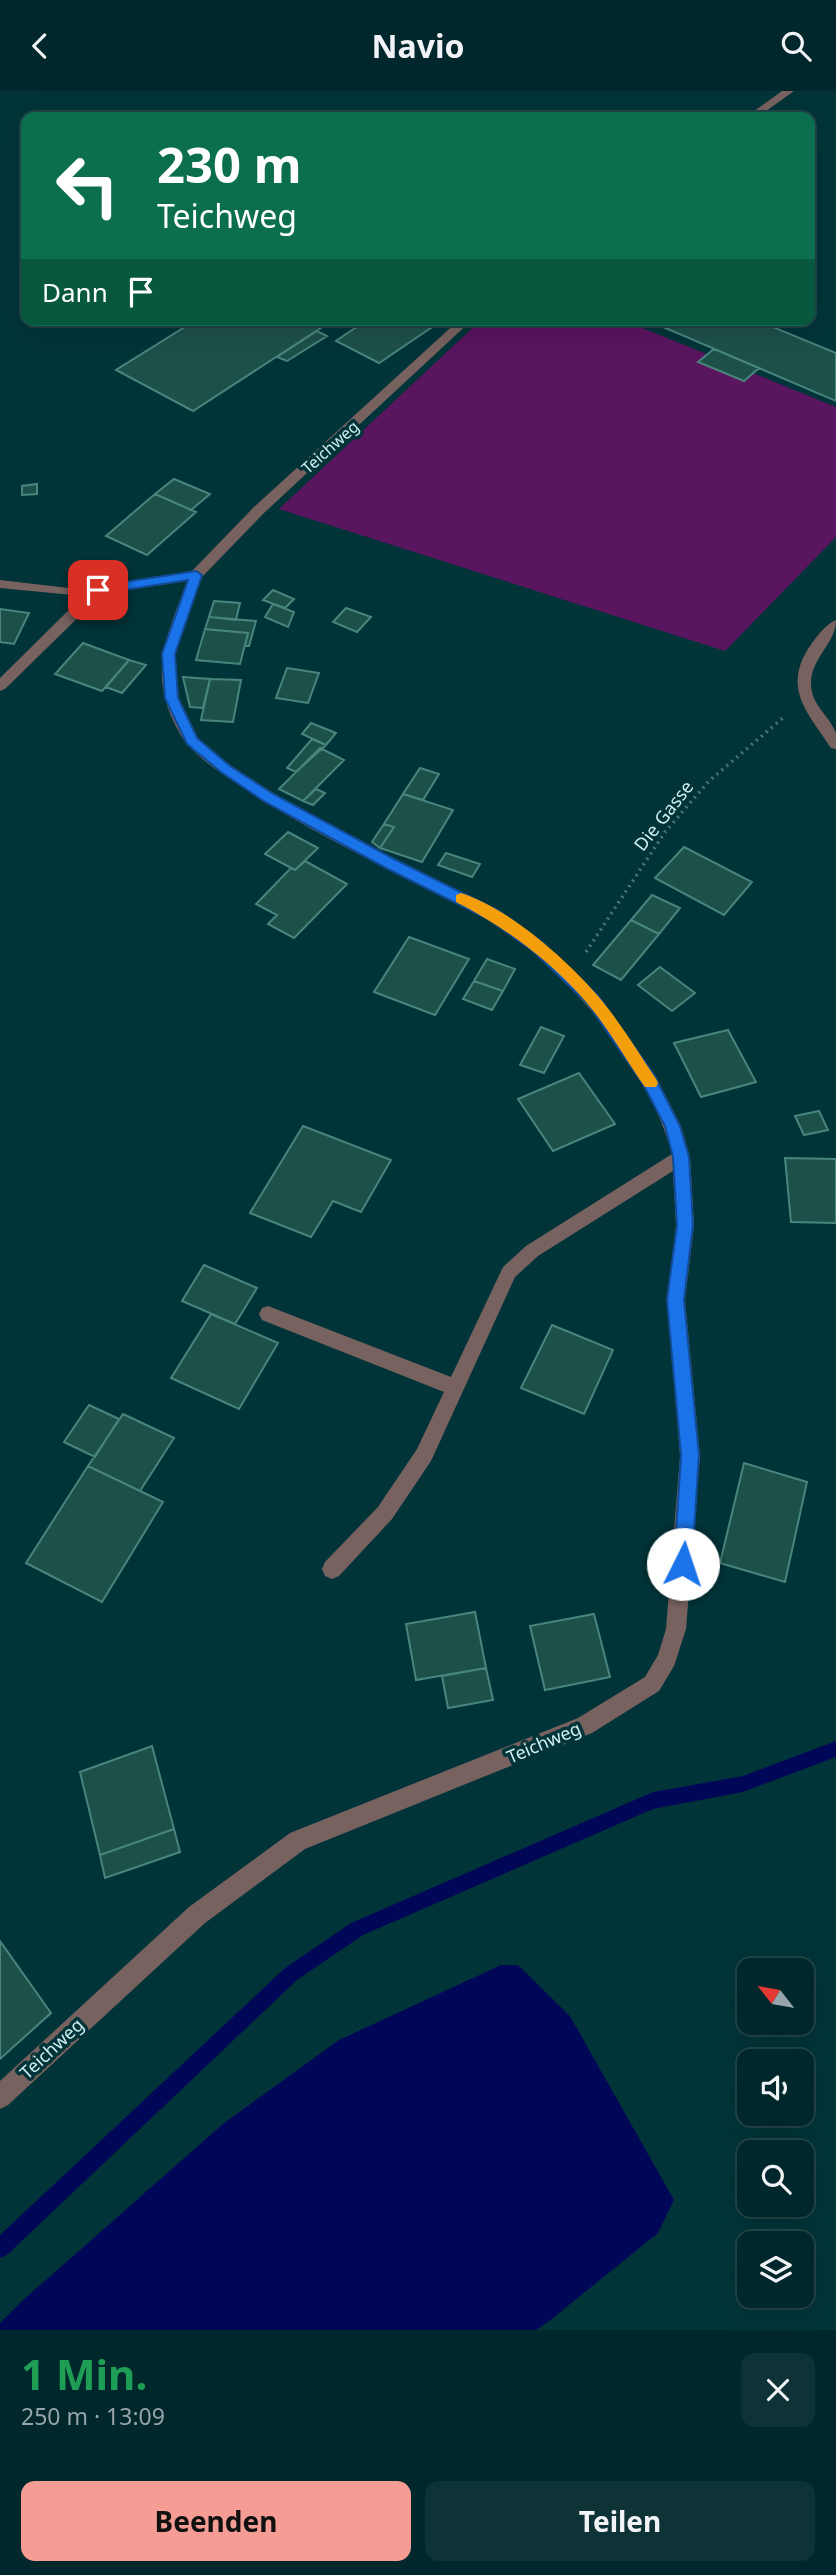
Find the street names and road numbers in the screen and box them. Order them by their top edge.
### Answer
street label: Teichweg [297,415,363,479]
street label: Die Gasse [628,775,698,856]
street label: Teichweg [503,1716,585,1768]
street label: Teichweg [14,2013,88,2084]

